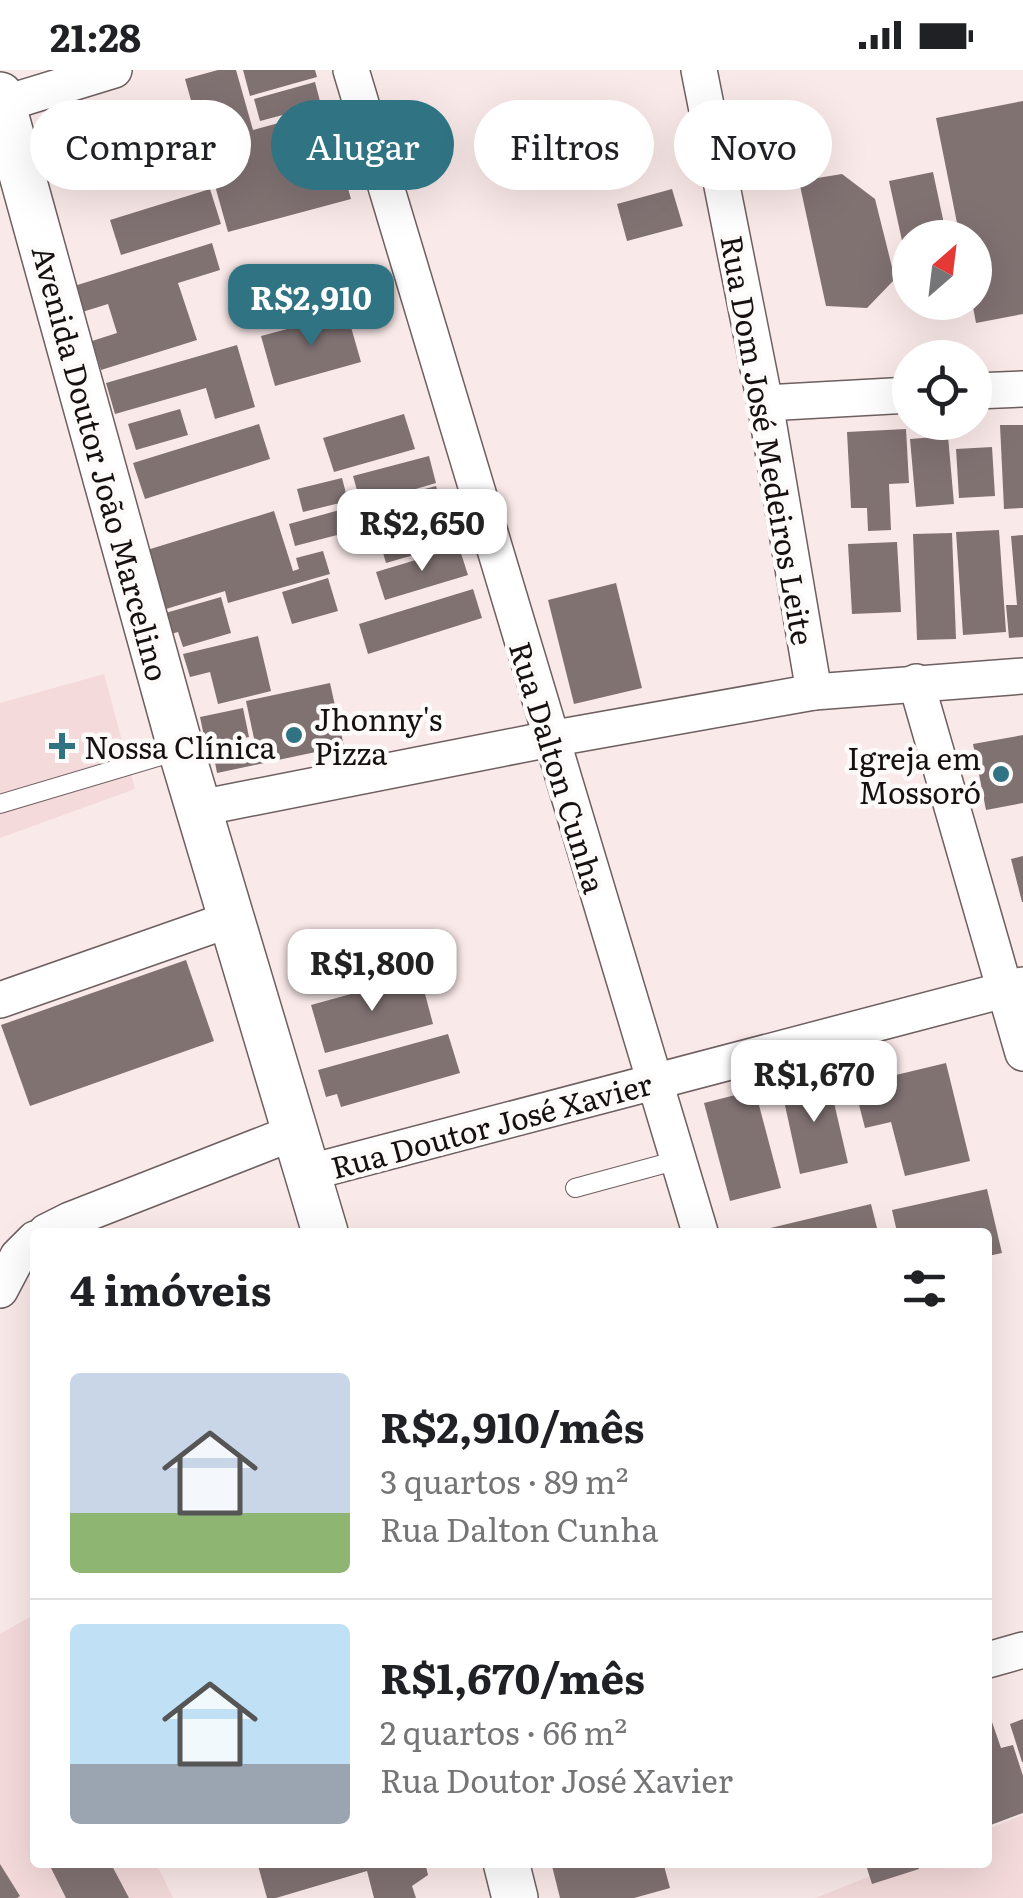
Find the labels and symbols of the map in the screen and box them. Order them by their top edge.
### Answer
north arrow [892,220,992,320]
street label: Rua Dom José Medeiros Leite [711,232,827,648]
street label: Avenida Doutor João Marcelino [23,240,181,686]
pin: R$2,910 [219,264,403,349]
pin: R$2,650 [330,489,514,574]
street label: Rua Dalton Cunha [500,636,618,899]
place label: Jhonny's Pizza [314,696,442,774]
place label: Nossa Clínica [84,724,276,768]
marker: Jhonny's Pizza [283,724,305,746]
marker: Nossa Clínica [49,733,75,759]
place label: Igreja em Mossoró [847,735,981,813]
marker: Igreja em Mossoró [990,763,1012,785]
pin: R$1,800 [280,929,464,1014]
pin: R$1,670 [722,1040,906,1125]
street label: Rua Doutor José Xavier [326,1060,656,1188]

